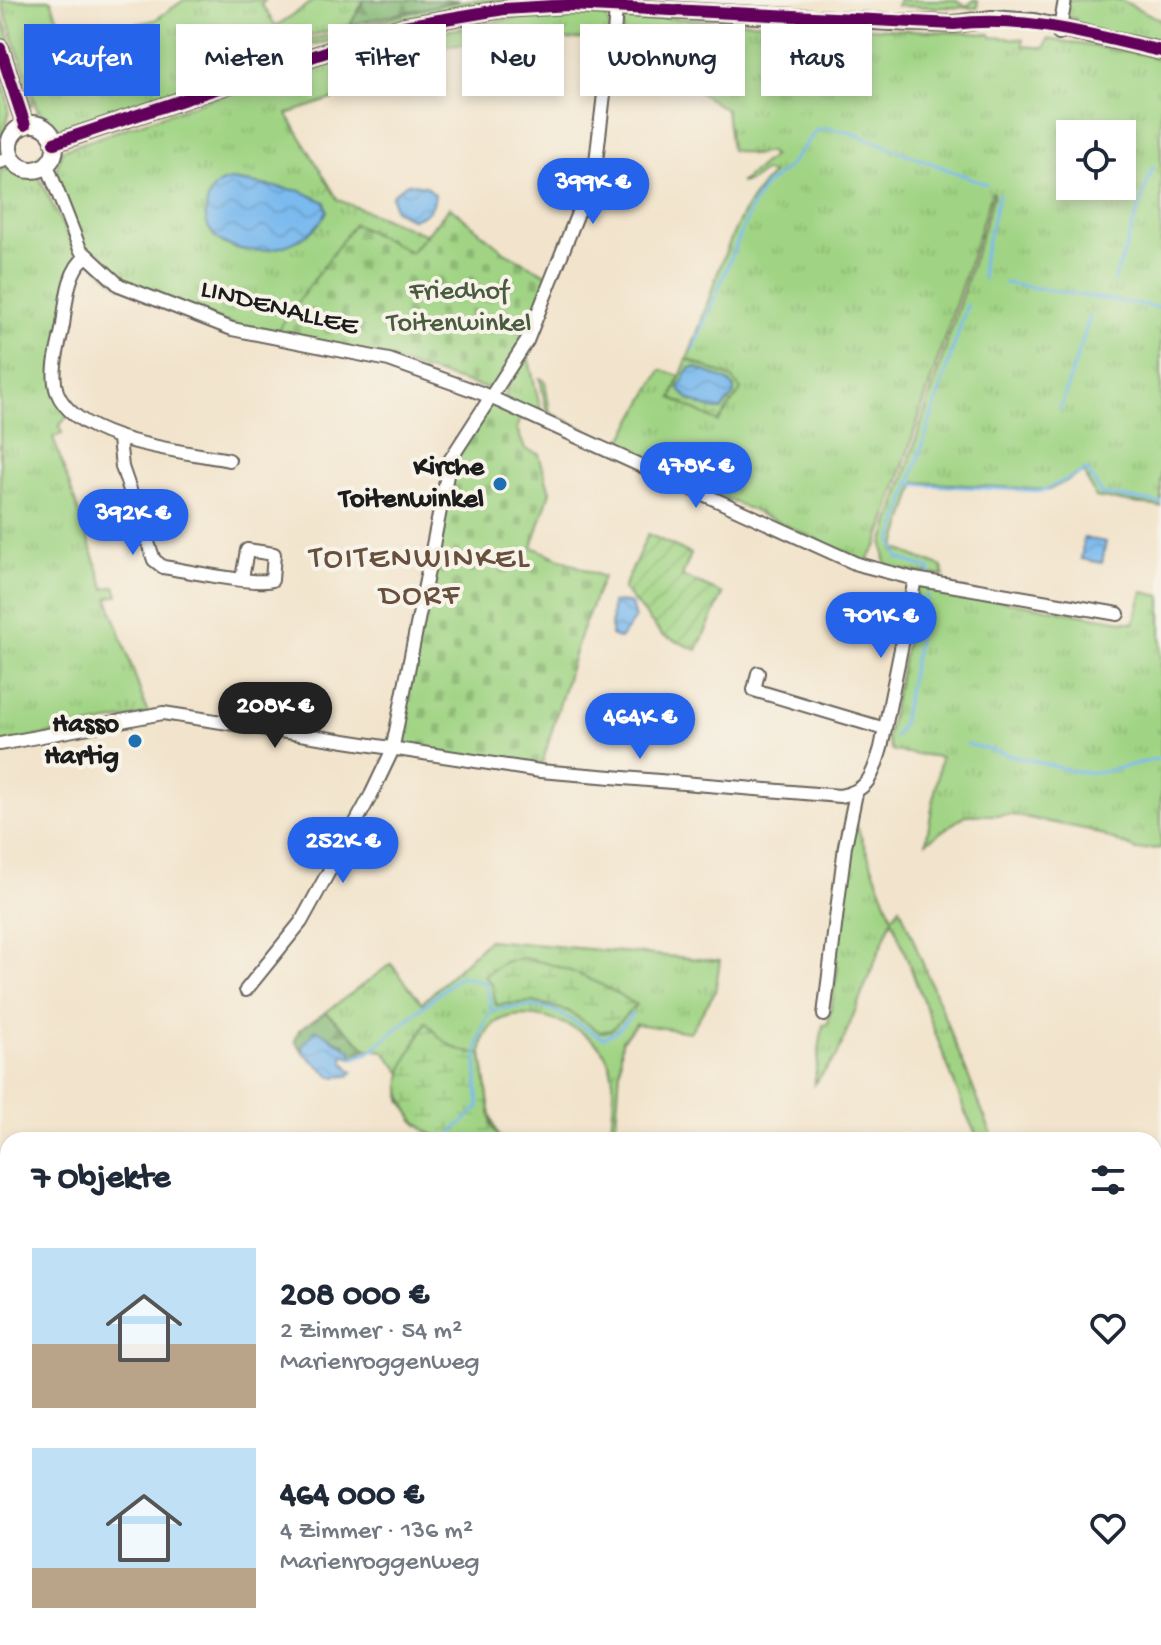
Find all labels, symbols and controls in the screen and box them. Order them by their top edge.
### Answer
chip: Kaufen [24,24,160,96]
chip: Mieten [176,24,312,96]
chip: Filter [328,24,446,96]
chip: Neu [462,24,564,96]
chip: Wohnung [580,24,745,96]
chip: Haus [761,24,872,96]
map controls [1056,120,1136,200]
button: locate [1056,120,1136,200]
pin: 399K € [528,158,658,226]
text: 399K € [555,168,631,199]
street label: LINDENALLEE [197,273,363,345]
park label: Friedhof Toitenwinkel [385,276,531,341]
pin: 478K € [631,442,761,510]
place label: Kirche Toitenwinkel [337,452,486,517]
text: 478K € [658,452,734,483]
marker: Kirche Toitenwinkel [491,475,509,493]
pin: 392K € [68,489,198,557]
text: 392K € [95,499,171,530]
district label: TOITENWINKEL DORF [307,541,531,616]
pin: 701K € [816,592,946,660]
text: 701K € [844,602,918,633]
pin: 208K € [210,682,340,750]
text: 208K € [236,692,314,723]
pin: 464K € [575,693,705,761]
text: 464K € [603,703,677,734]
place label: Hasso Hartig [44,709,119,774]
marker: Hasso Hartig [126,732,144,750]
pin: 252K € [278,817,408,885]
text: 252K € [305,827,381,858]
icon: filters [1086,1158,1130,1202]
text: 7 Objekte [32,1160,170,1200]
text: 208 000 € [280,1277,429,1317]
icon: home [96,1280,192,1376]
icon: heart [1086,1306,1130,1350]
text: 2 Zimmer · 54 m² [280,1317,462,1348]
text: Marienroggenweg [280,1348,480,1379]
text: 464 000 € [280,1477,424,1517]
icon: home [96,1480,192,1576]
icon: heart [1086,1506,1130,1550]
text: 4 Zimmer · 136 m² [280,1517,473,1548]
text: Marienroggenweg [280,1548,480,1579]

